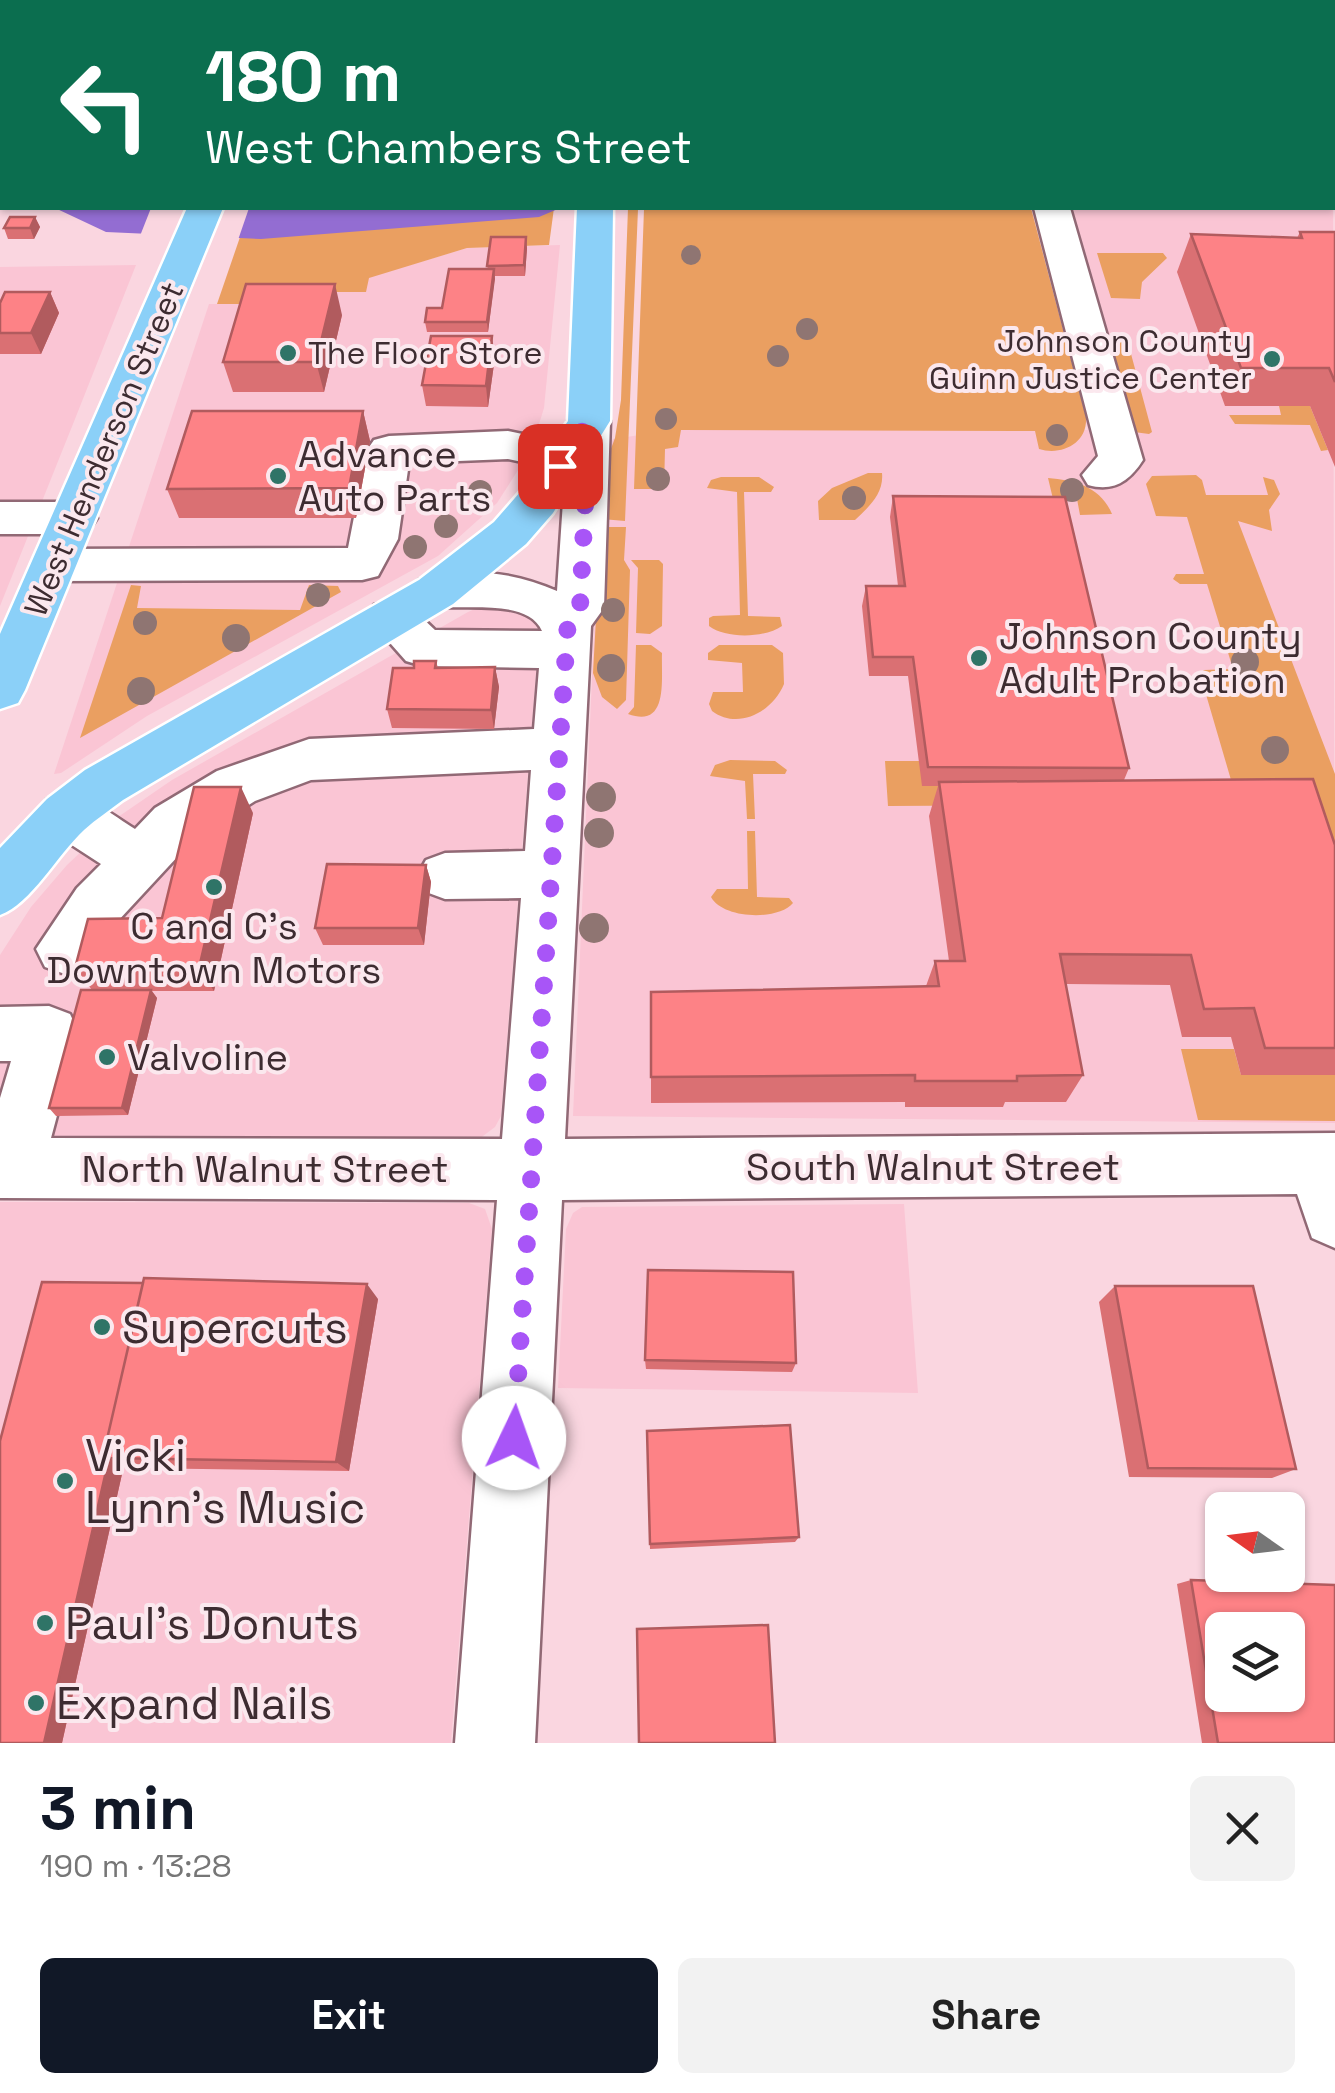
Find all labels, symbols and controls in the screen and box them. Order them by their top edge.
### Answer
text: 180 m [205,32,402,121]
icon: left [40,40,170,170]
text: West Chambers Street [205,119,692,176]
street label: West Henderson Street [15,276,193,622]
place label: Johnson County Guinn Justice Center [929,321,1252,398]
place label: The Floor Store [308,333,543,373]
marker: The Floor Store [277,342,299,364]
marker: Johnson County Guinn Justice Center [1261,348,1283,370]
pin [518,424,603,509]
place label: Advance Auto Parts [298,430,491,522]
icon: arrive [533,439,588,494]
marker: Advance Auto Parts [267,465,289,487]
place label: Johnson County Adult Probation [999,612,1302,704]
marker: Johnson County Adult Probation [968,647,990,669]
marker: C and C's Downtown Motors [203,876,225,898]
place label: C and C's Downtown Motors [47,902,381,994]
place label: Valvoline [127,1033,288,1081]
marker: Valvoline [96,1046,118,1068]
street label: South Walnut Street [746,1143,1120,1191]
street label: North Walnut Street [82,1145,448,1193]
place label: Supercuts [122,1299,348,1356]
marker: Supercuts [91,1316,113,1338]
position arrow [462,1386,566,1490]
place label: Vicki Lynn's Music [85,1427,365,1536]
marker: Vicki Lynn's Music [54,1470,76,1492]
north arrow [1205,1492,1305,1592]
map controls [1205,1492,1305,1712]
place label: Paul's Donuts [65,1595,359,1652]
marker: Paul's Donuts [34,1612,56,1634]
button: layers [1205,1612,1305,1712]
place label: Expand Nails [56,1675,333,1732]
marker: Expand Nails [25,1692,47,1714]
text: 3 min [40,1770,196,1847]
button: close [1190,1776,1295,1881]
text: 190 m · 13:28 [40,1846,232,1886]
button: Exit [40,1958,658,2073]
button: Share [678,1958,1295,2073]

